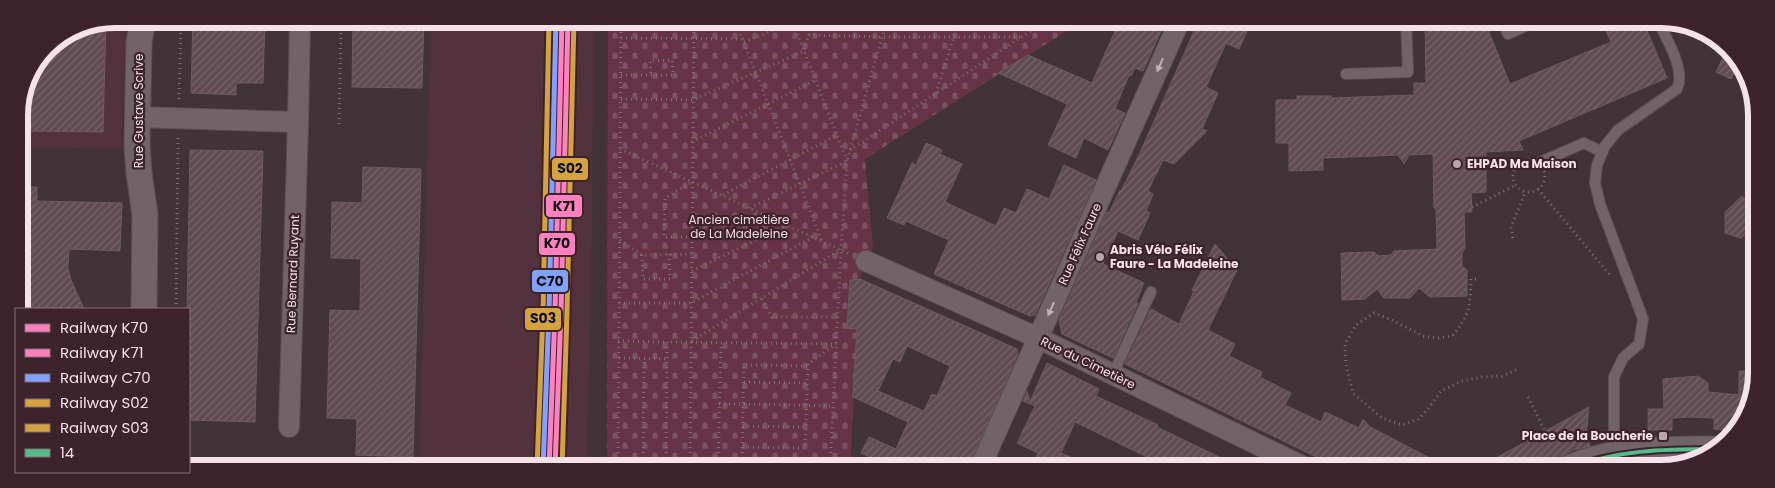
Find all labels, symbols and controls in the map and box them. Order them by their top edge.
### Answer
street label: Rue Gustave Scrive [130,54,147,168]
one-way arrow [1156,58,1164,72]
place label: EHPAD Ma Maison [1467,155,1577,172]
line badge: S02 [551,157,589,181]
text: S02 [557,158,583,178]
marker: EHPAD Ma Maison [1451,158,1463,170]
line badge: K71 [545,194,583,218]
text: K71 [553,196,575,216]
street label: Rue Félix Faure [1054,200,1105,287]
park label: Ancien cimetière de La Madeleine [688,211,790,242]
street label: Rue Bernard Ruyant [282,215,303,333]
line badge: K70 [538,232,576,256]
text: K70 [544,233,570,253]
place label: Abris Vélo Félix Faure - La Madeleine [1110,241,1239,272]
marker: Abris Vélo Félix Faure - La Madeleine [1094,251,1106,263]
line badge: C70 [531,269,569,293]
text: C70 [536,271,564,291]
one-way arrow [1047,302,1055,316]
line badge: S03 [524,307,562,331]
legend [15,308,190,473]
text: S03 [530,308,556,328]
text: Railway K70 [60,317,148,338]
street label: Rue du Cimetière [1038,332,1138,393]
text: Railway K71 [60,342,144,363]
text: Railway C70 [60,367,151,388]
text: Railway S02 [60,392,148,413]
text: Railway S03 [60,417,149,438]
place label: Place de la Boucherie [1522,427,1654,444]
marker: Place de la Boucherie [1657,430,1669,442]
text: 14 [60,442,74,463]

